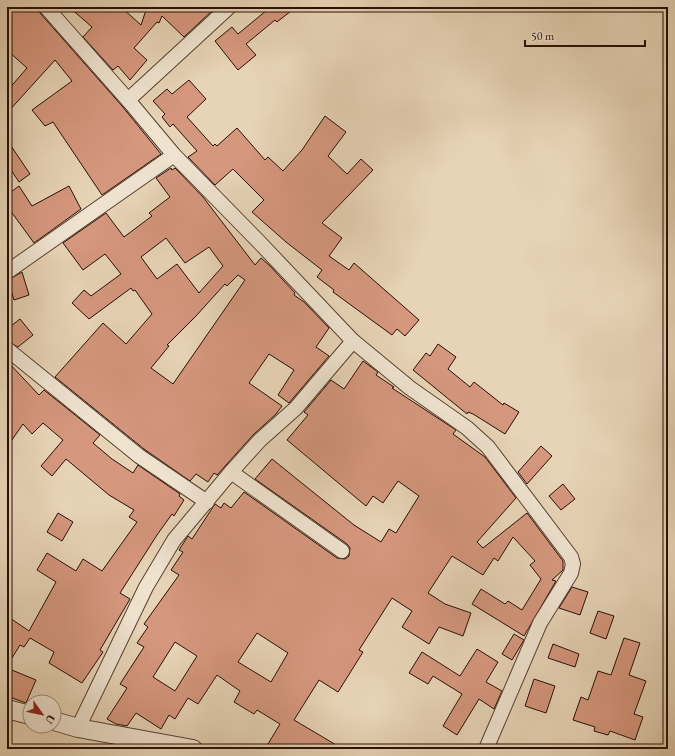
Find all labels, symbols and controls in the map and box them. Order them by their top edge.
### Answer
scale bar [525,22,645,48]
text: 50 m [531,28,555,44]
north arrow [22,694,62,734]
text: U [42,712,58,727]

